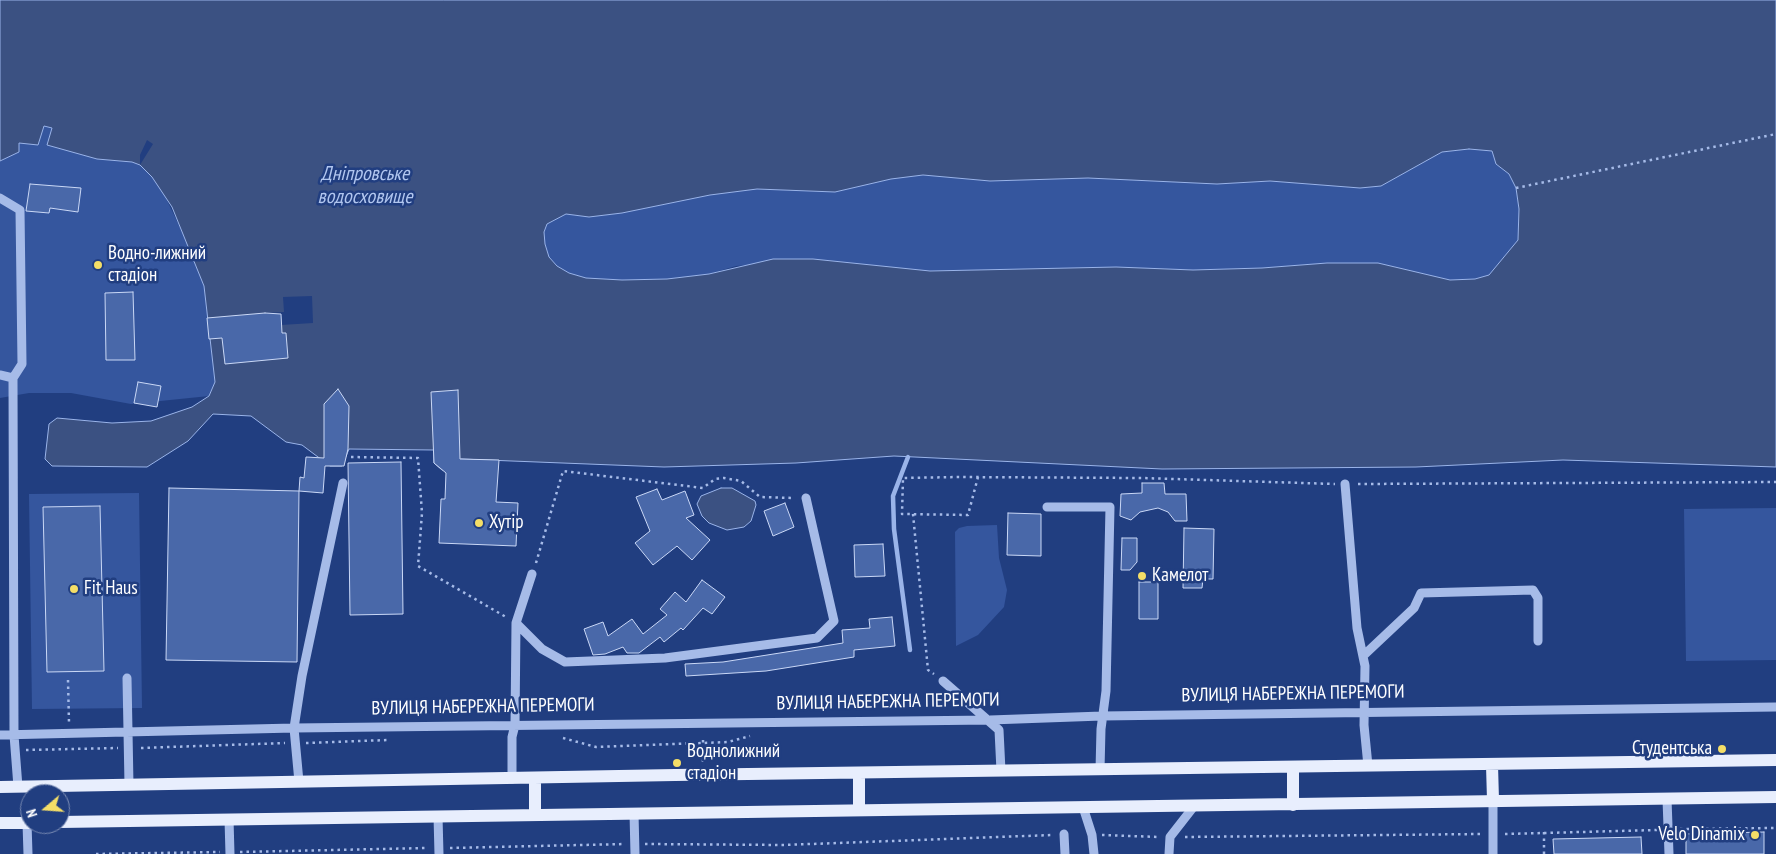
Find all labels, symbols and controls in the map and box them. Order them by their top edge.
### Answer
water label: Дніпровське водосховище [318,162,412,209]
place label: Водно-лижний стадіон [108,243,206,287]
marker: Водно-лижний стадіон [92,259,104,271]
place label: Хутір [489,512,524,534]
marker: Хутір [473,517,485,529]
place label: Камелот [1152,565,1208,587]
marker: Камелот [1136,570,1148,582]
place label: Fit Haus [84,578,138,600]
marker: Fit Haus [68,583,80,595]
street label: ВУЛИЦЯ НАБЕРЕЖНА ПЕРЕМОГИ [1181,681,1405,707]
street label: ВУЛИЦЯ НАБЕРЕЖНА ПЕРЕМОГИ [776,689,1000,715]
street label: ВУЛИЦЯ НАБЕРЕЖНА ПЕРЕМОГИ [371,694,595,720]
place label: Студентська [1632,738,1712,760]
place label: Воднолижний стадіон [687,741,780,785]
marker: Студентська [1716,743,1728,755]
marker: Воднолижний стадіон [671,757,683,769]
north arrow [20,784,70,834]
text: N [22,807,41,820]
place label: Velo Dinamix [1658,824,1745,846]
marker: Velo Dinamix [1749,829,1761,841]

